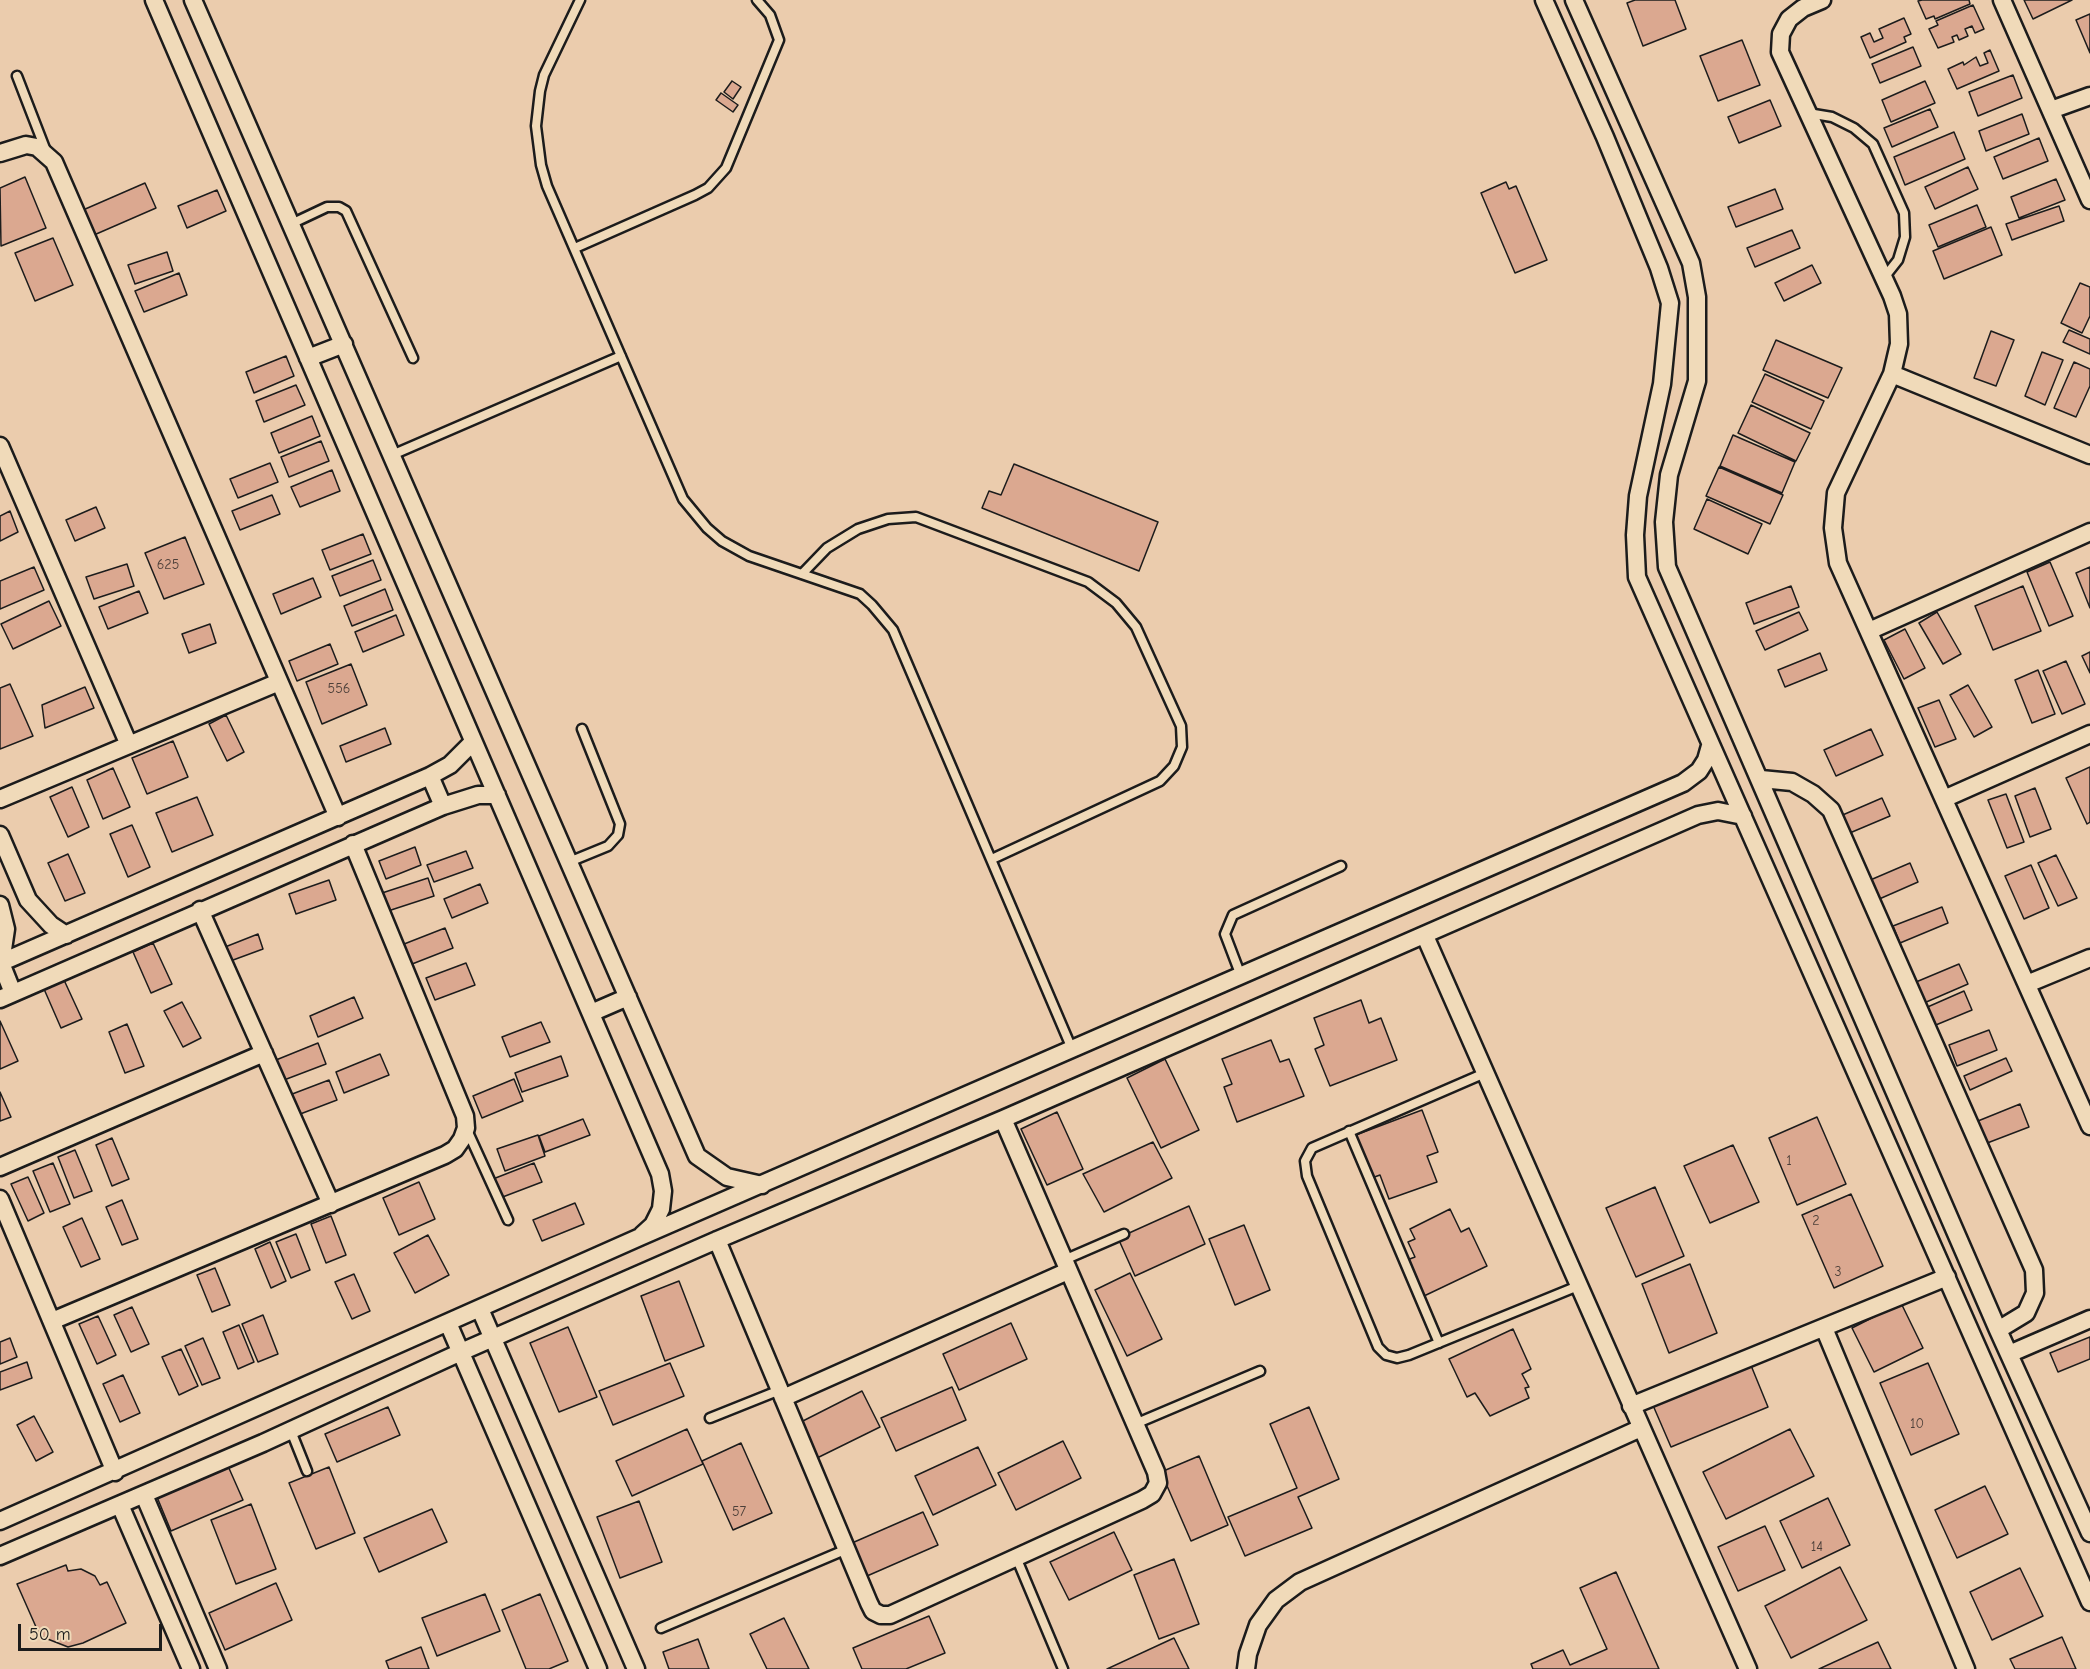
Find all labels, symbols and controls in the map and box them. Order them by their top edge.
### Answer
house number: 625 [157,557,179,573]
house number: 556 [328,681,350,697]
house number: 1 [1786,1153,1792,1169]
house number: 2 [1812,1213,1820,1229]
house number: 3 [1834,1264,1842,1280]
house number: 10 [1910,1416,1924,1432]
house number: 57 [732,1504,746,1520]
house number: 14 [1811,1539,1823,1555]
scale bar [21,1612,165,1650]
text: 50 m [29,1624,71,1645]

